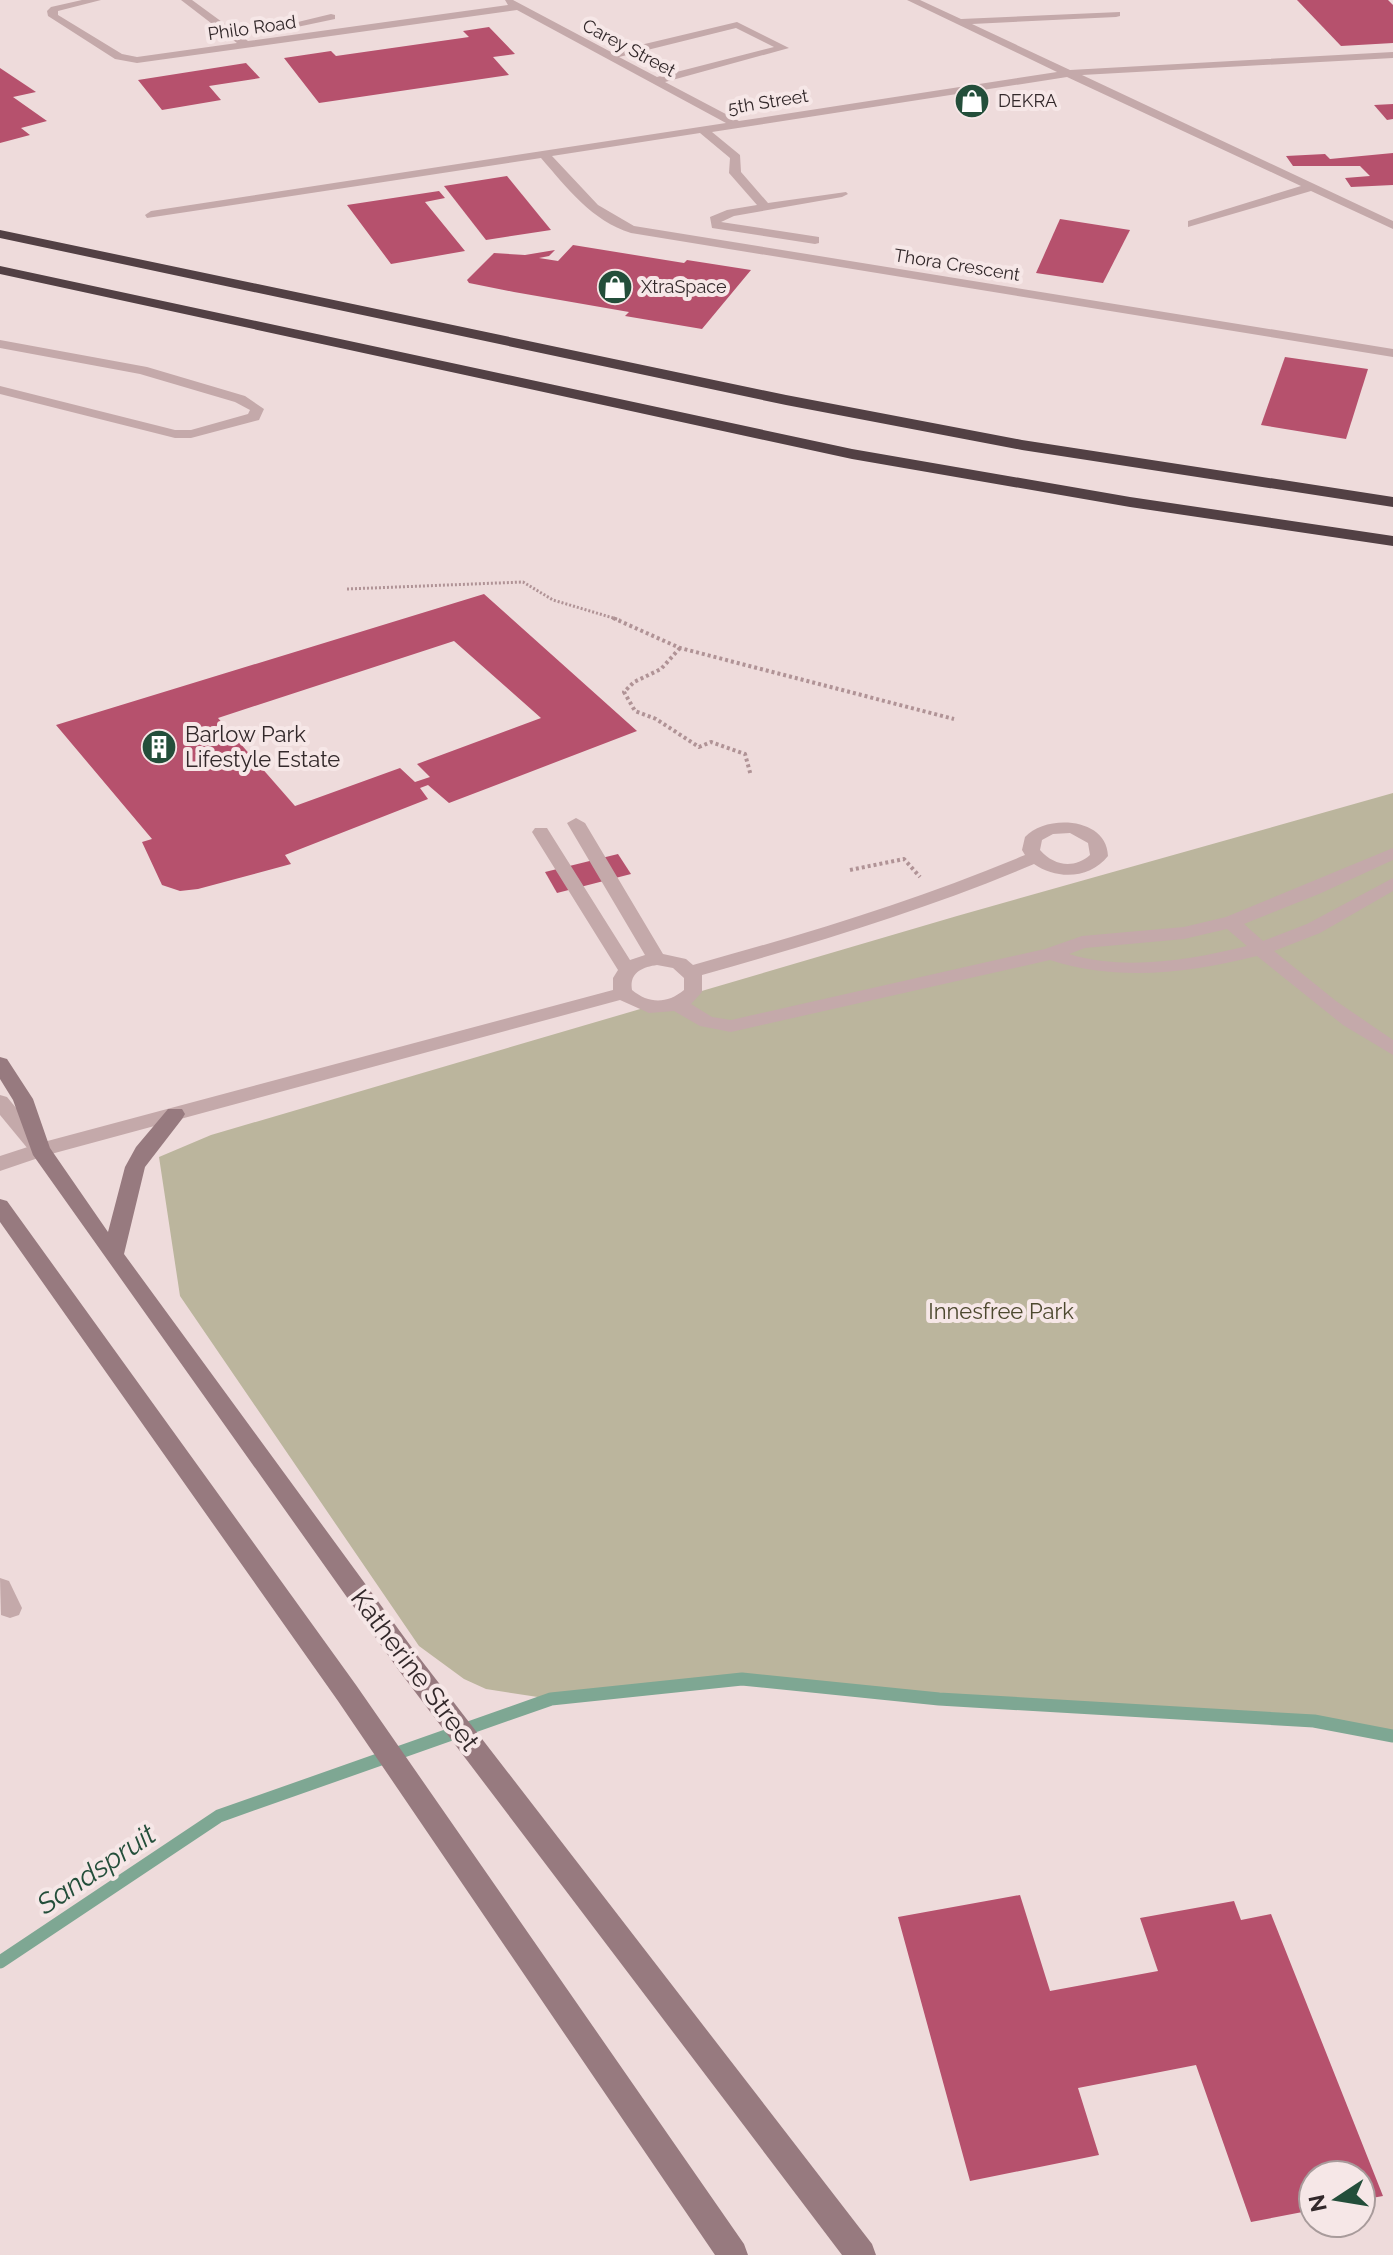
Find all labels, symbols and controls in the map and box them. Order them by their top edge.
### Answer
street label: Philo Road [206,11,297,44]
street label: Carey Street [579,14,679,81]
shop icon: DEKRA [953,82,991,120]
street label: 5th Street [726,85,809,118]
place label: DEKRA [998,90,1057,111]
street label: Thora Crescent [893,244,1022,285]
shop icon: XtraSpace [596,268,634,306]
place label: XtraSpace [641,276,727,297]
place label: Barlow Park Lifestyle Estate [185,721,340,772]
building icon: Barlow Park Lifestyle Estate [140,728,178,766]
park label: Innesfree Park [928,1298,1074,1324]
street label: Katherine Street [345,1584,485,1757]
water label: Sandspruit [30,1817,163,1922]
north arrow [1297,2159,1377,2239]
text: N [1303,2192,1332,2214]

